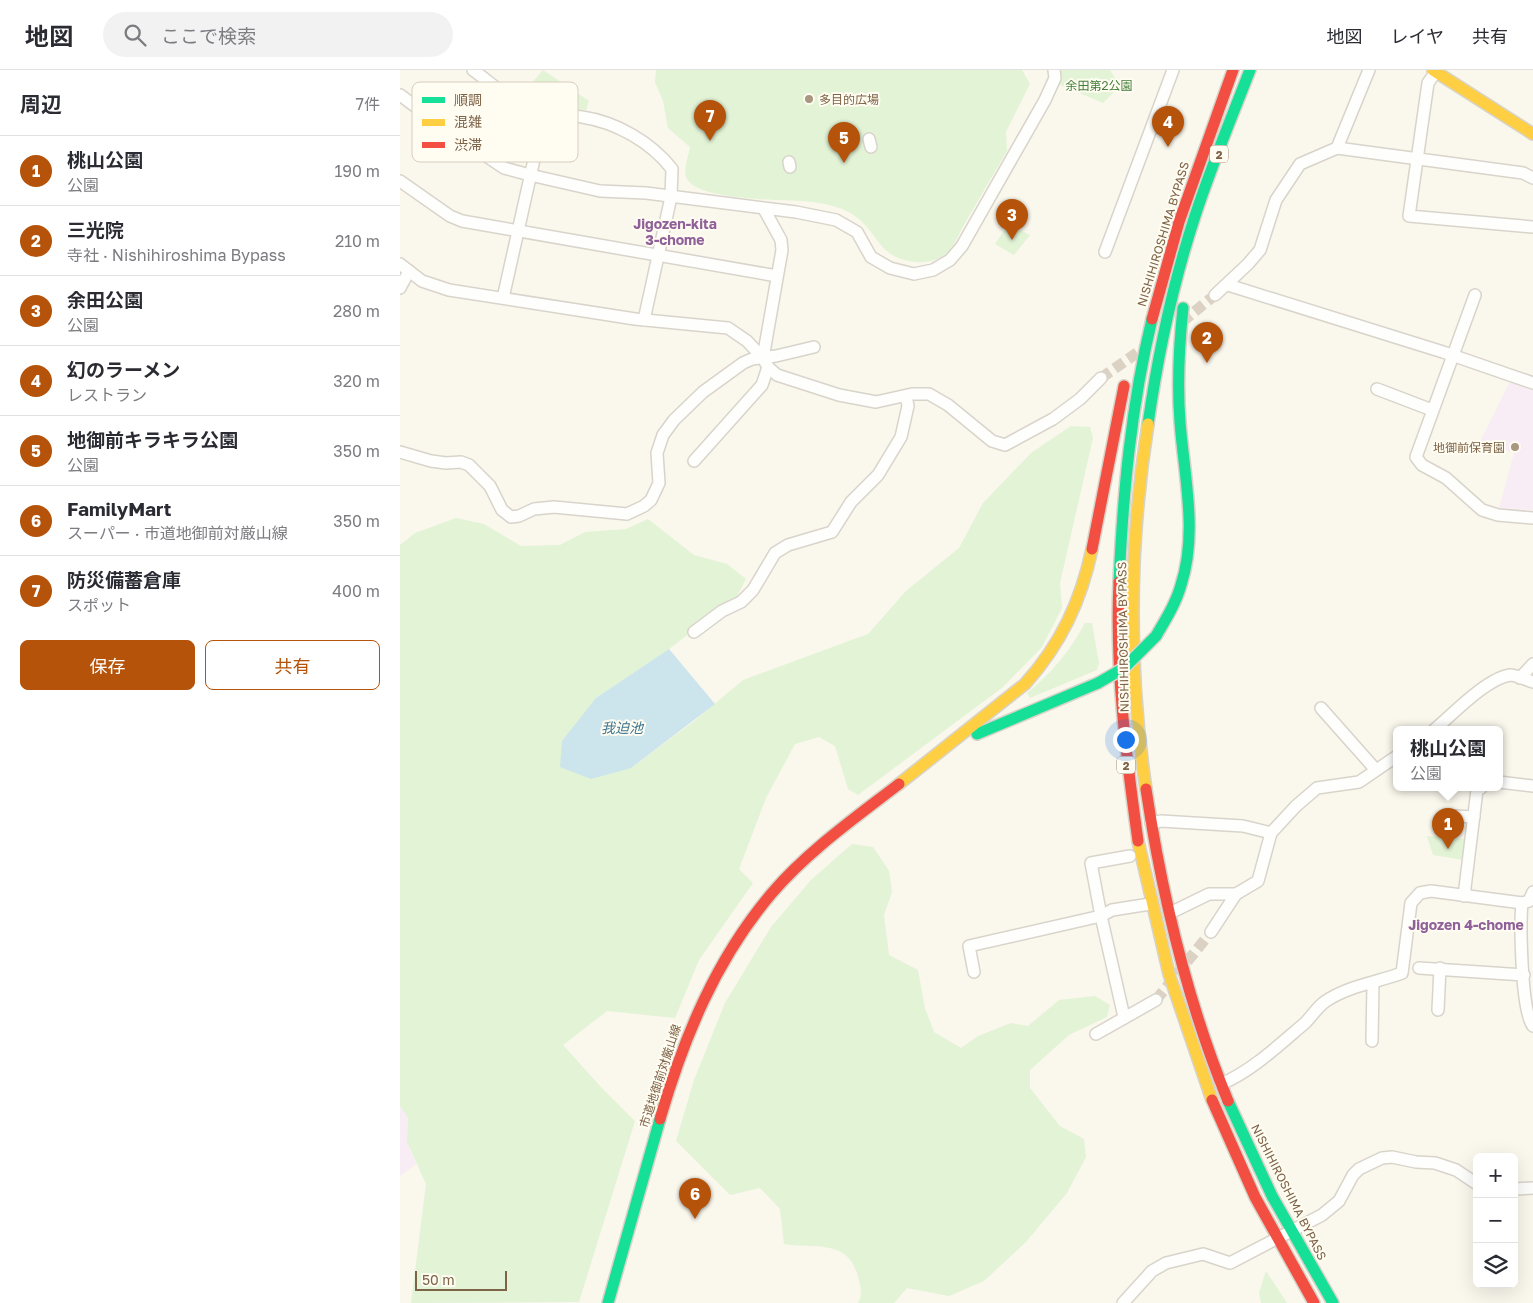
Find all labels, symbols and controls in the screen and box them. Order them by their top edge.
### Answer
search box [103,12,453,57]
text: 地図 [25,21,73,50]
icon: search [121,21,149,49]
text: ここで検索 [161,24,256,47]
text: 地図 [1327,25,1363,47]
text: レイヤ [1391,25,1444,47]
text: 共有 [1472,25,1508,47]
park label: 余田第2公園 [1066,78,1132,93]
legend [412,82,578,162]
text: 周辺 [20,91,62,117]
text: 順調 [454,91,482,108]
place label: 多目的広場 [819,92,879,107]
marker: 多目的広場 [803,93,815,105]
text: 7件 [356,94,380,114]
pin: 7 [694,100,726,141]
pin: 4 [1152,106,1184,147]
text: 混雑 [454,113,482,130]
pin: 5 [828,122,860,163]
text: 渋滞 [454,136,482,153]
road number: 2 [1210,146,1228,162]
text: 桃山公園 [67,148,143,171]
street label: NISHIHIROSHIMA BYPASS [1134,159,1192,308]
text: 1 [32,161,40,181]
text: 190 m [334,161,380,181]
text: 公園 [67,175,99,195]
pin: 3 [996,199,1028,240]
district label: Jigozen-kita 3-chome [633,215,717,248]
text: 三光院 [67,218,124,241]
text: 2 [31,231,41,251]
text: 210 m [335,231,380,251]
text: 寺社 · Nishihiroshima Bypass [67,245,286,265]
text: 余田公園 [67,288,143,311]
text: 3 [31,301,41,321]
text: 280 m [333,301,380,321]
text: 公園 [67,315,99,335]
pin: 2 [1191,322,1223,363]
text: 幻のラーメン [67,358,180,381]
text: 4 [31,371,41,391]
text: 320 m [333,371,380,391]
text: レストラン [67,385,147,405]
text: 地御前キラキラ公園 [67,428,238,451]
place label: 地御前保育園 [1433,440,1505,455]
text: 5 [31,441,41,461]
text: 350 m [333,441,380,461]
marker: 地御前保育園 [1509,441,1521,453]
text: 公園 [67,455,99,475]
text: FamilyMart [67,497,171,520]
text: 6 [31,511,41,531]
text: 350 m [333,511,380,531]
text: スーパー · 市道地御前対厳山線 [67,523,288,543]
street label: NISHIHIROSHIMA BYPASS [1114,561,1132,712]
text: 防災備蓄倉庫 [67,568,181,591]
text: 7 [32,581,40,601]
text: 400 m [332,581,380,601]
text: スポット [67,595,131,615]
button: 保存 [20,640,195,690]
button: 共有 [205,640,380,690]
water label: 我迫池 [601,719,645,736]
popup [1393,726,1503,791]
your location [1113,727,1139,753]
text: 桃山公園 [1410,736,1486,759]
road number: 2 [1117,756,1135,774]
text: 公園 [1410,763,1442,783]
pin: 1 [1432,808,1464,849]
district label: Jigozen 4-chome [1408,916,1524,933]
street label: 市道地御前対厳山線 [636,1022,684,1130]
street label: NISHIHIROSHIMA BYPASS [1248,1121,1330,1263]
map controls [1473,1153,1518,1288]
button: + [1473,1153,1518,1198]
pin: 6 [679,1178,711,1219]
button: − [1473,1198,1518,1243]
button: layers [1473,1243,1518,1288]
scale bar [415,1268,508,1291]
text: 50 m [422,1271,455,1288]

